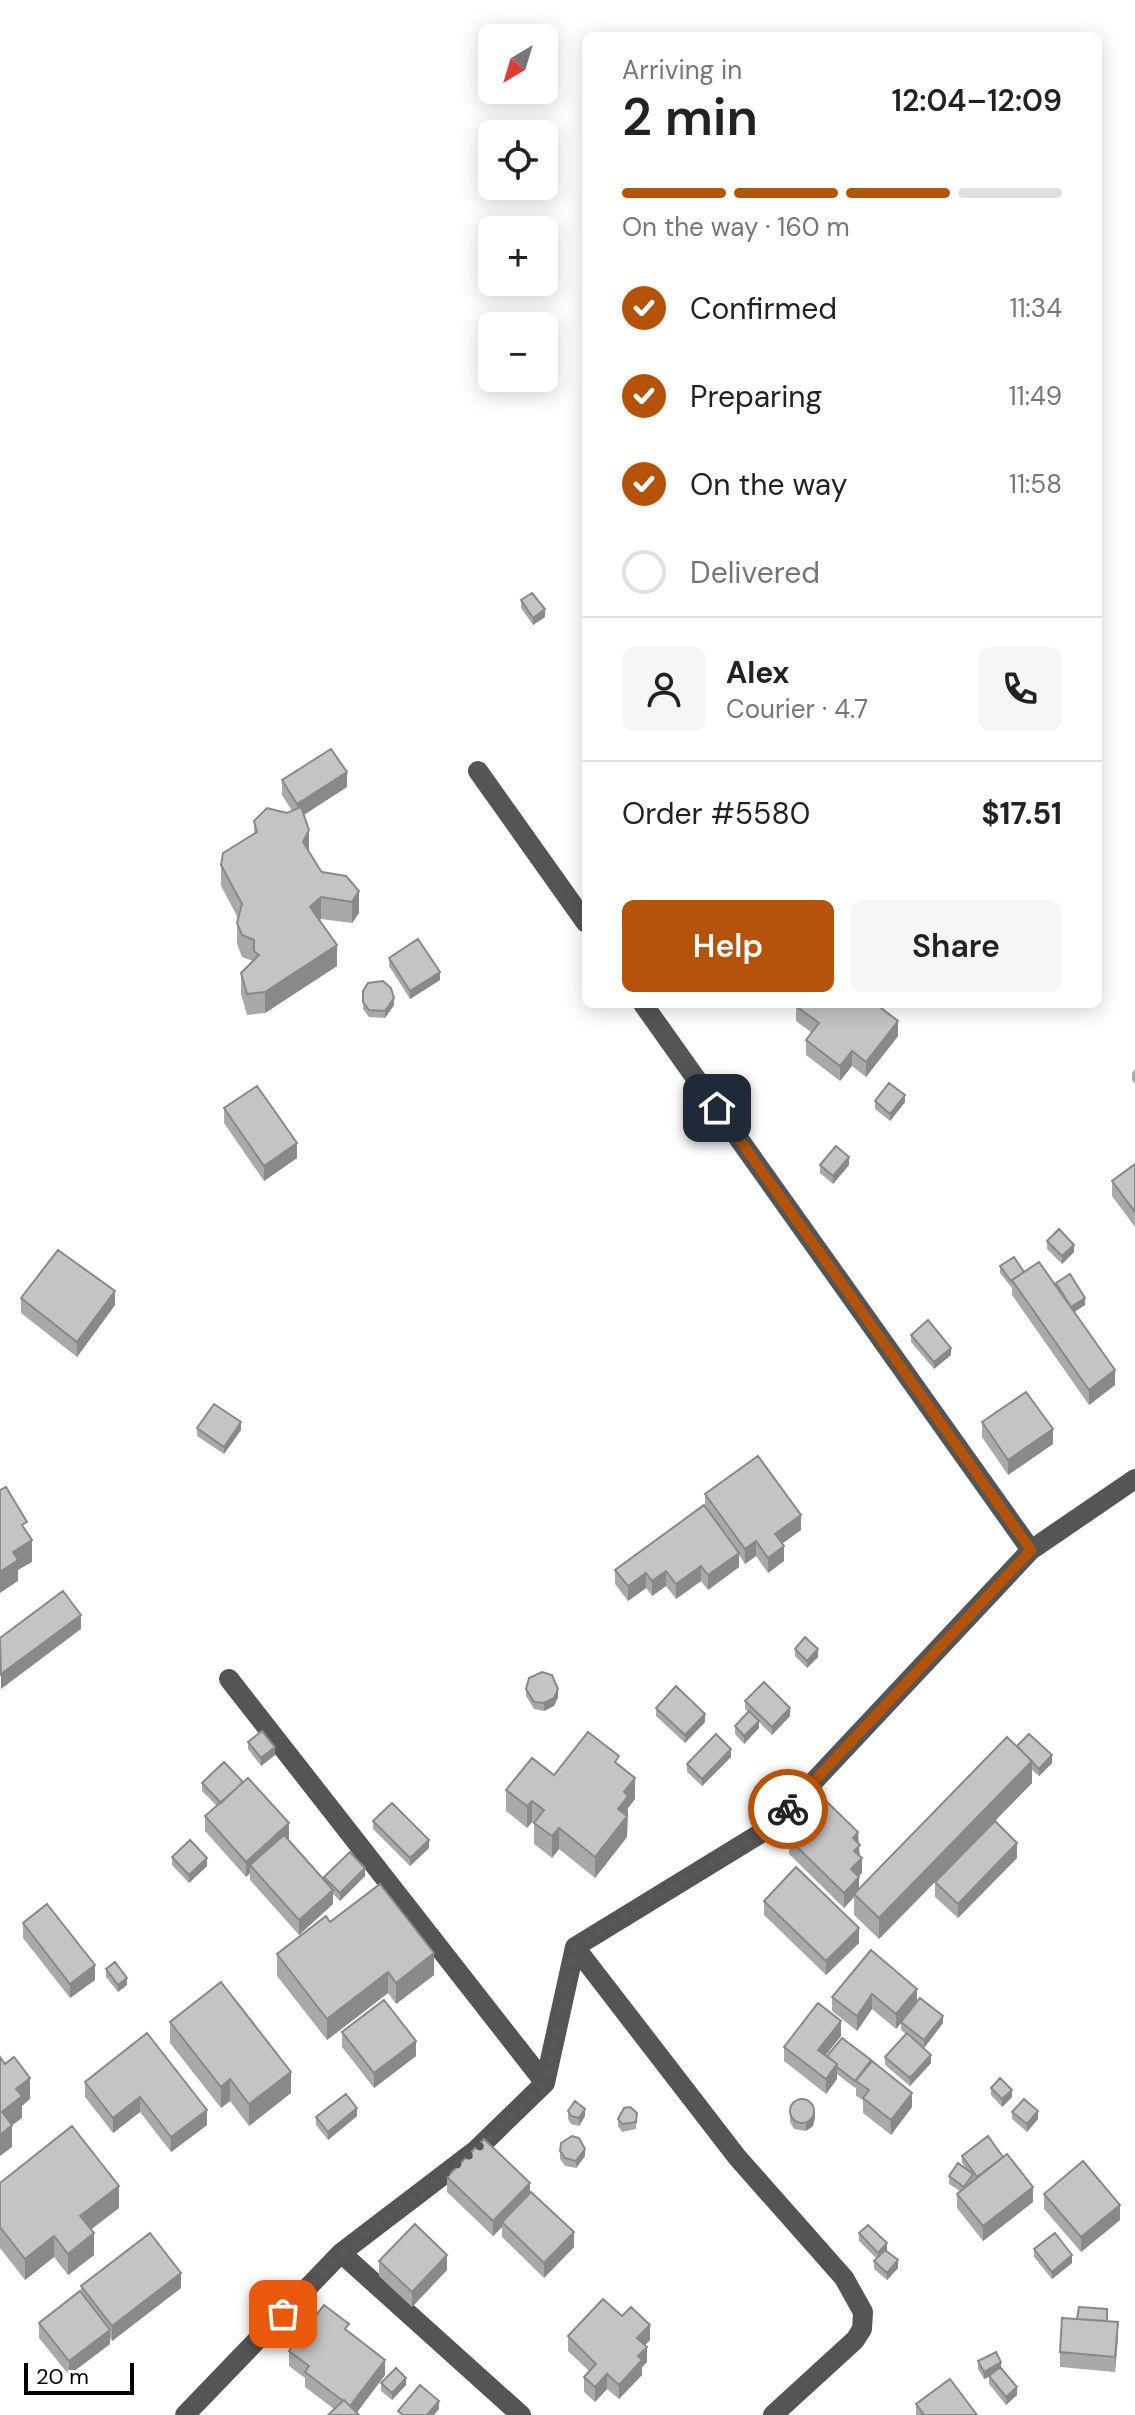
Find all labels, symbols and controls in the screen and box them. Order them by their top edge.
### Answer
north arrow [478,24,558,104]
map controls [478,24,558,392]
text: Arriving in [622,53,742,87]
text: 12:04–12:09 [892,81,1062,120]
text: 2 min [622,83,758,151]
button: locate [478,120,558,200]
text: On the way · 160 m [622,210,850,244]
button: + [478,216,558,296]
icon: check [622,286,666,330]
text: Confirmed [690,289,837,328]
text: 11:34 [1009,291,1062,325]
button: − [478,312,558,392]
icon: check [622,374,666,418]
text: Preparing [690,377,822,416]
text: 11:49 [1008,379,1062,413]
icon: check [622,462,666,506]
text: On the way [690,465,847,504]
text: 11:58 [1009,467,1062,501]
text: Delivered [690,553,820,592]
button: person [622,647,706,731]
button: phone [978,647,1062,731]
text: Alex [726,653,789,692]
text: Courier · 4.7 [726,692,868,726]
text: Order #5580 [622,794,810,833]
text: $17.51 [982,794,1062,833]
button: Help [622,900,834,992]
button: Share [850,900,1062,992]
pin [683,1074,751,1142]
icon: home [695,1086,739,1130]
courier [748,1769,828,1849]
icon: bike [766,1787,810,1831]
pin [249,2280,317,2348]
icon: bag [261,2292,305,2336]
scale bar [24,2359,134,2395]
text: 20 m [36,2362,89,2391]

